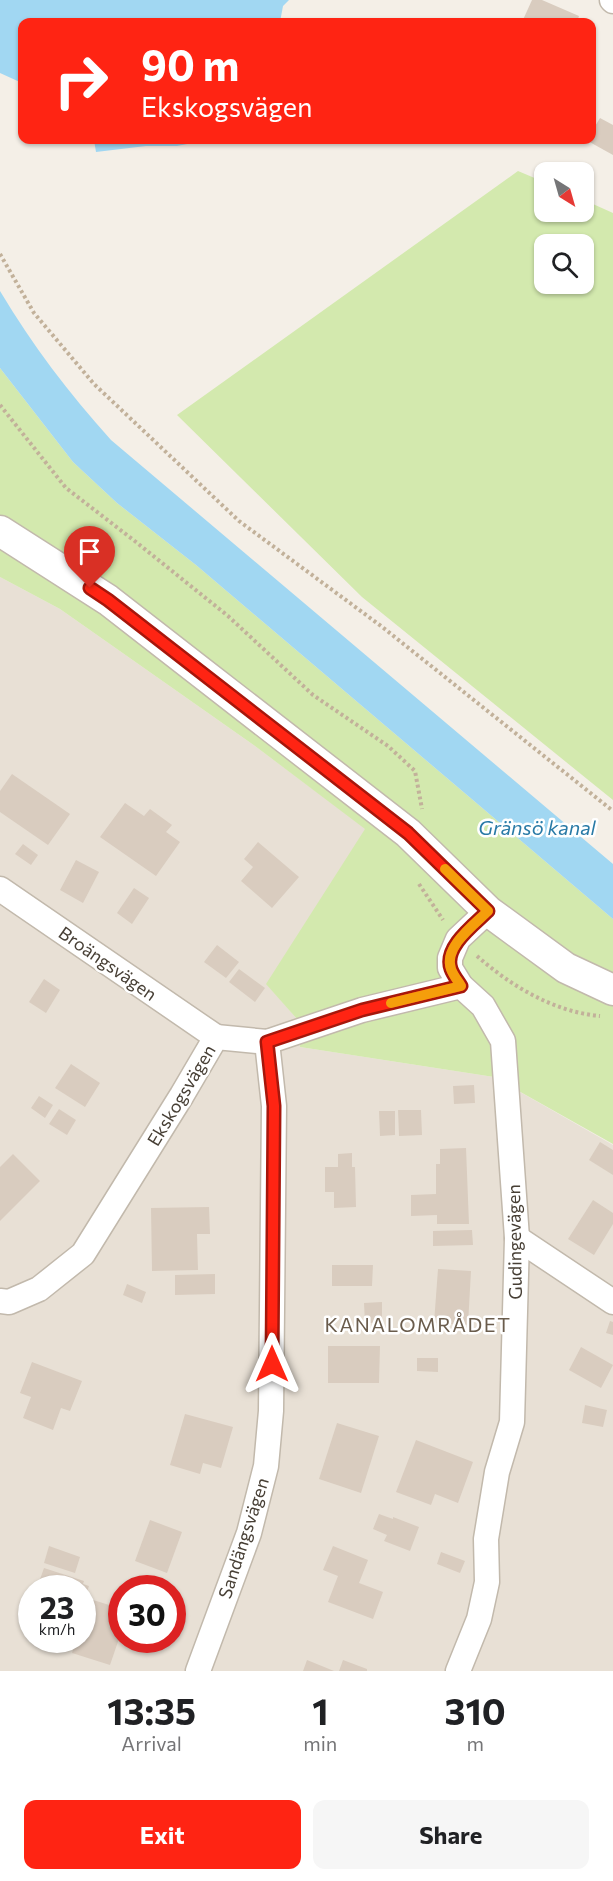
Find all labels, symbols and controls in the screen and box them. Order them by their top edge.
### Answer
text: 90 m [141,38,240,90]
icon: right [42,42,120,120]
text: Ekskogsvägen [141,90,312,123]
north arrow [534,162,594,222]
map controls [534,162,594,294]
button: search [534,234,594,294]
pin [64,526,115,588]
icon: arrive [73,535,106,568]
water label: Gränsö kanal [478,815,597,839]
street label: Broängsvägen [55,921,161,1005]
street label: Ekskogsvägen [142,1040,220,1150]
street label: Gudingevägen [502,1184,526,1300]
district label: KANALOMRÅDET [325,1312,511,1336]
position arrow [240,1332,304,1396]
street label: Sandängsvägen [213,1475,273,1601]
speed limit sign: 30 [108,1575,186,1653]
text: 23 [40,1588,74,1625]
text: km/h [39,1620,75,1638]
text: 13:35 [107,1688,196,1732]
text: 1 [312,1688,328,1732]
text: 310 [445,1688,506,1732]
text: Arrival [121,1731,182,1755]
text: min [303,1731,337,1755]
text: m [466,1731,484,1755]
button: Exit [24,1800,301,1869]
button: Share [313,1800,589,1869]

